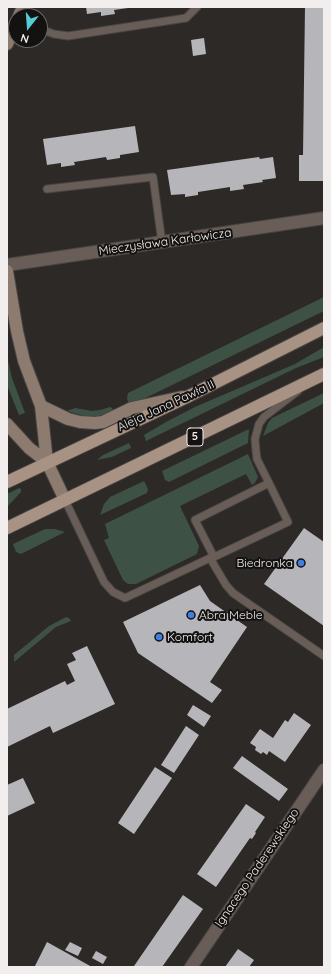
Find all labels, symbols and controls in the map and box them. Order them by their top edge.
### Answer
north arrow [8,8,48,48]
text: N [19,31,31,46]
street label: Mieczysława Karłowicza [98,226,232,258]
street label: Aleja Jana Pawła II [115,377,217,435]
road number: 5 [187,428,203,446]
place label: Biedronka [236,556,293,570]
marker: Biedronka [296,558,306,568]
place label: Abra Meble [199,608,262,622]
marker: Abra Meble [186,610,196,620]
place label: Komfort [167,630,213,644]
marker: Komfort [154,632,164,642]
street label: Ignacego Paderewskiego [212,806,302,930]

